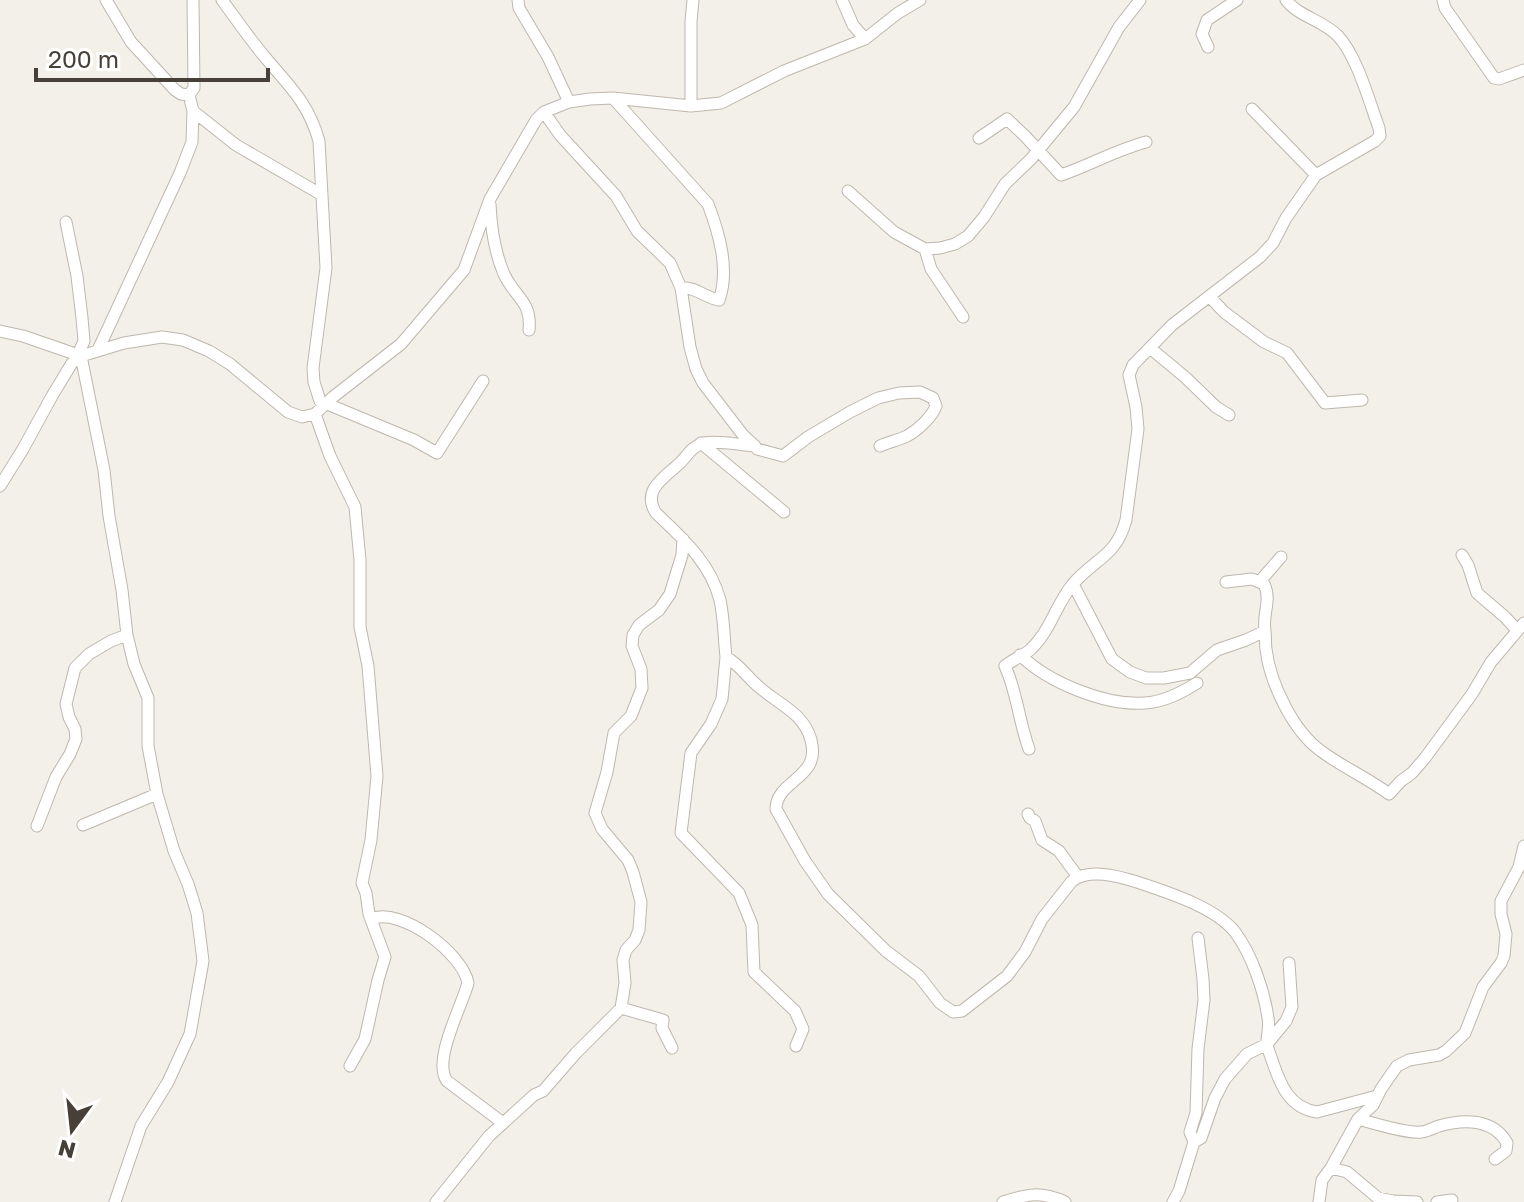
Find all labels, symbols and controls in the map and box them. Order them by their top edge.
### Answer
scale bar [36,32,268,82]
text: 200 m [48,44,119,73]
north arrow [32,1090,112,1170]
text: N [55,1135,78,1165]

